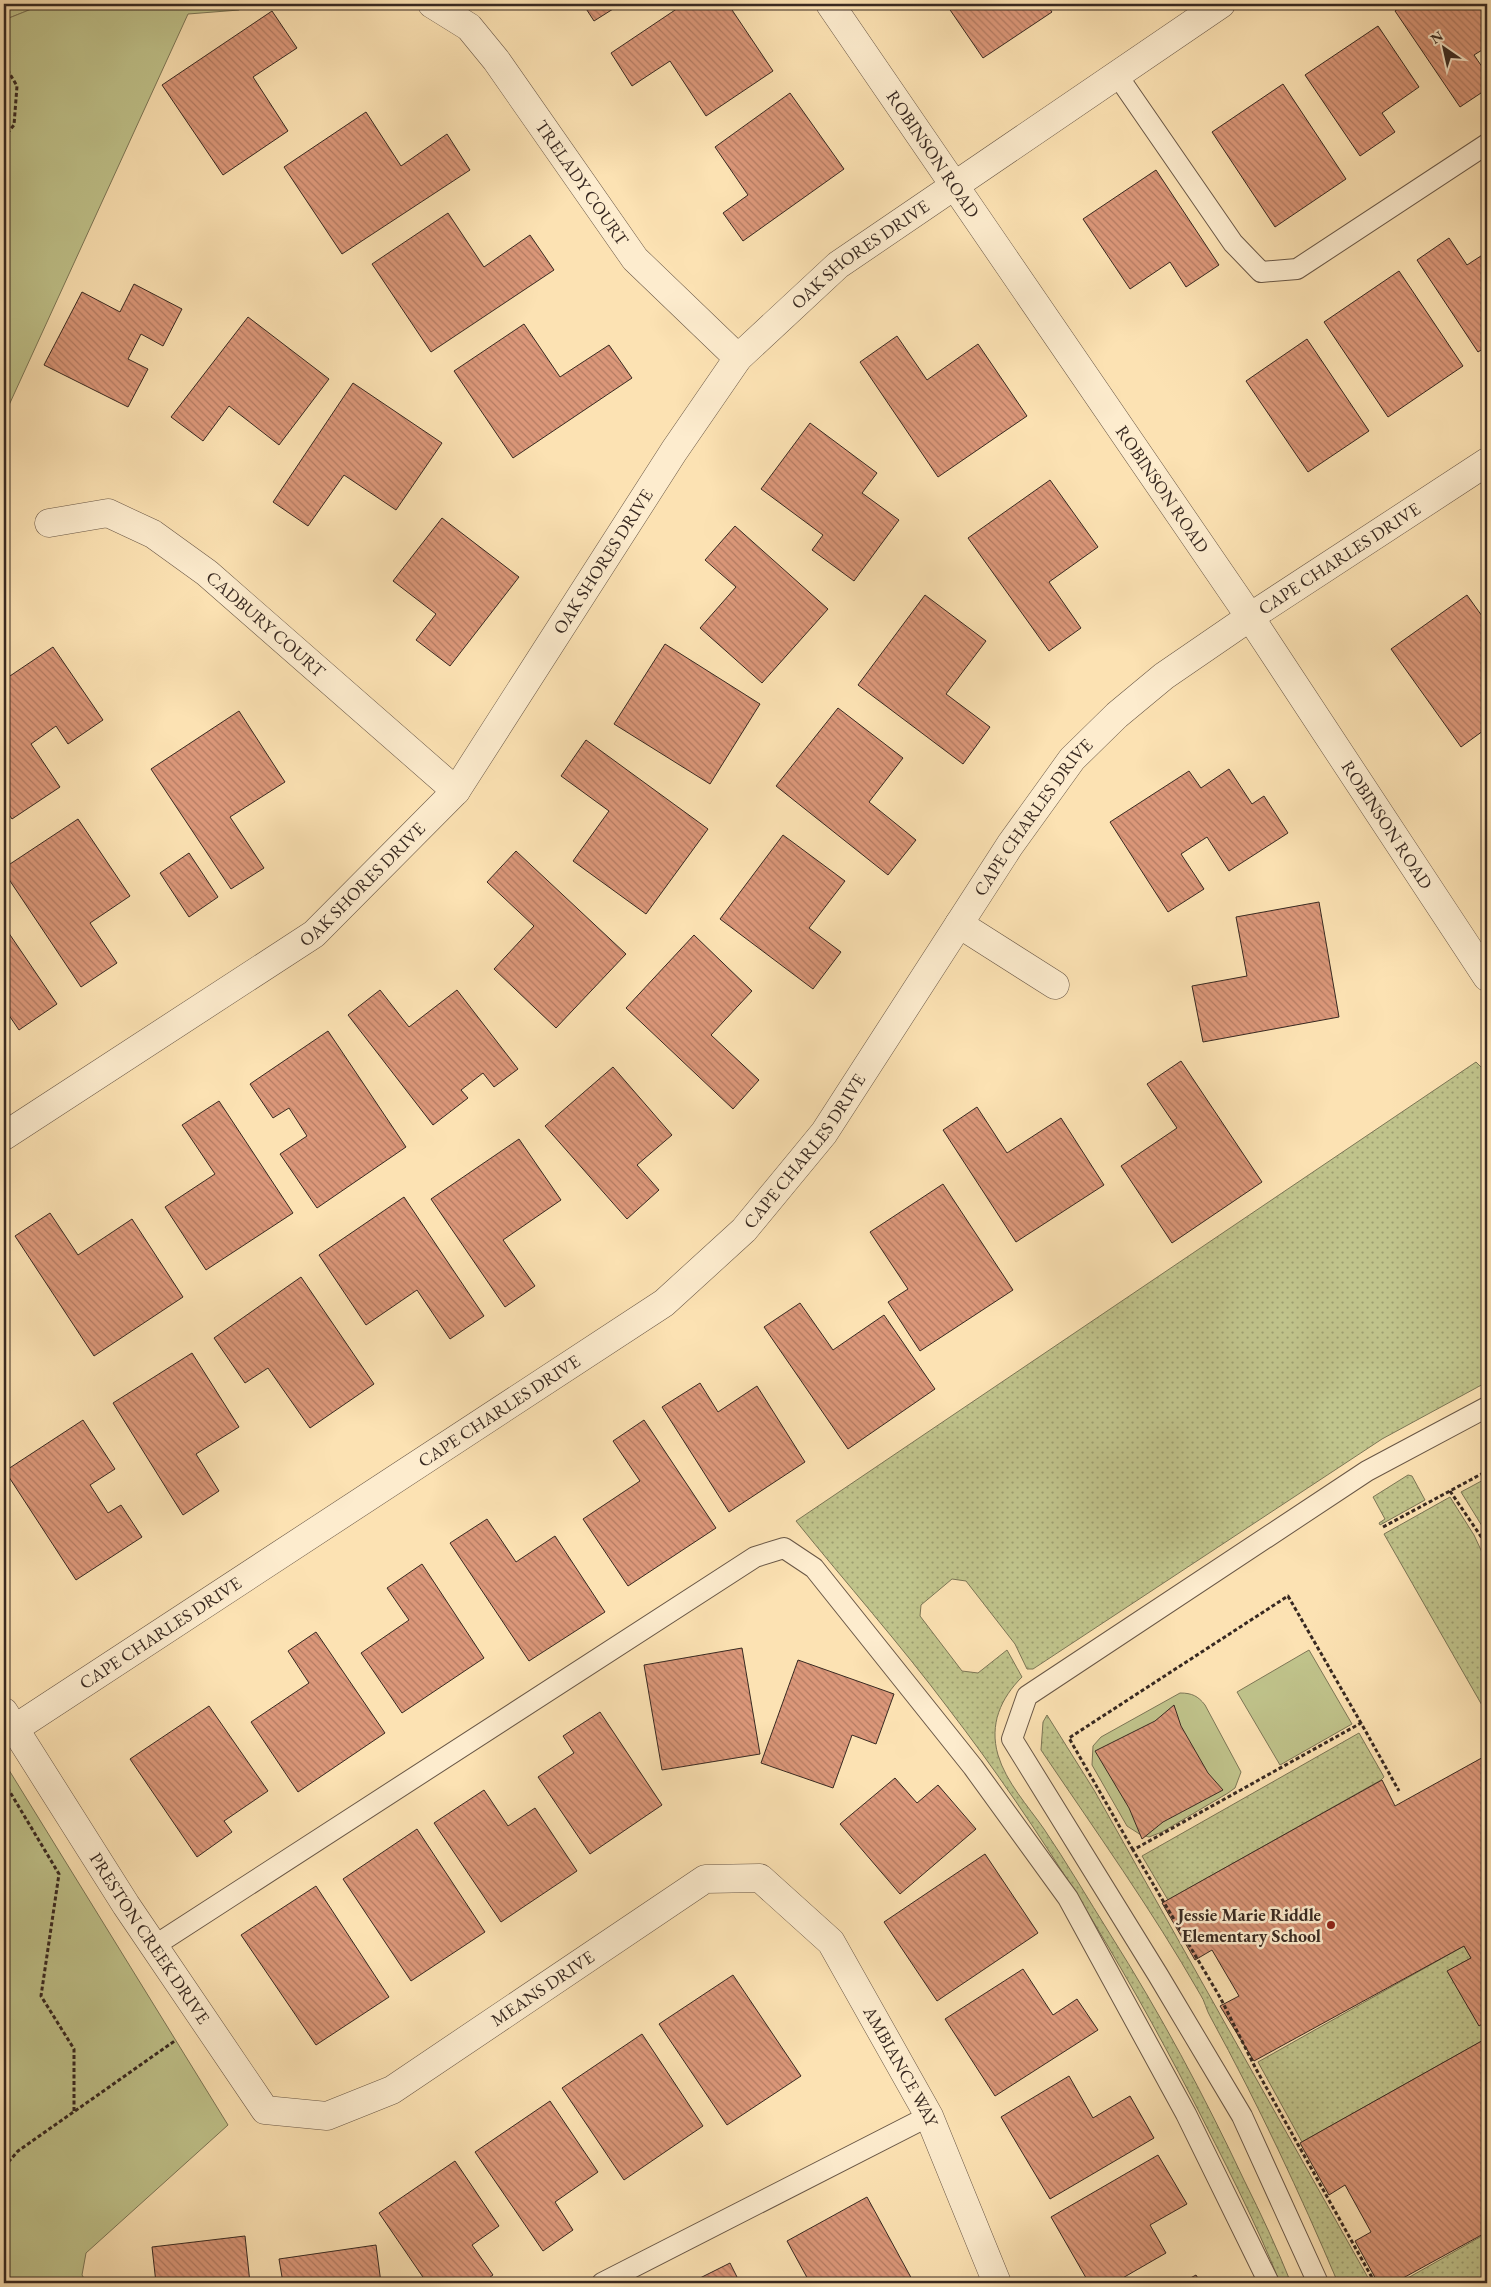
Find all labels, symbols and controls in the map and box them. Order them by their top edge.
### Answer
north arrow [1418,22,1468,72]
text: N [1427,26,1447,48]
street label: ROBINSON ROAD [882,86,985,222]
street label: TRELADY COURT [530,115,635,251]
street label: OAK SHORES DRIVE [786,194,934,314]
street label: ROBINSON ROAD [1111,421,1215,557]
street label: OAK SHORES DRIVE [548,484,658,638]
street label: CAPE CHARLES DRIVE [1254,497,1424,620]
street label: CADBURY COURT [202,566,331,683]
street label: CAPE CHARLES DRIVE [968,733,1097,900]
street label: ROBINSON ROAD [1337,756,1438,893]
street label: OAK SHORES DRIVE [295,817,430,951]
street label: CAPE CHARLES DRIVE [738,1069,870,1233]
street label: CAPE CHARLES DRIVE [413,1349,584,1472]
street label: CAPE CHARLES DRIVE [75,1571,245,1694]
street label: PRESTON CREEK DRIVE [85,1848,215,2028]
place label: Jessie Marie Riddle Elementary School [1176,1903,1321,1947]
marker: Jessie Marie Riddle Elementary School [1325,1919,1337,1931]
street label: MEANS DRIVE [486,1945,599,2031]
street label: AMBIANCE WAY [858,2001,945,2131]

